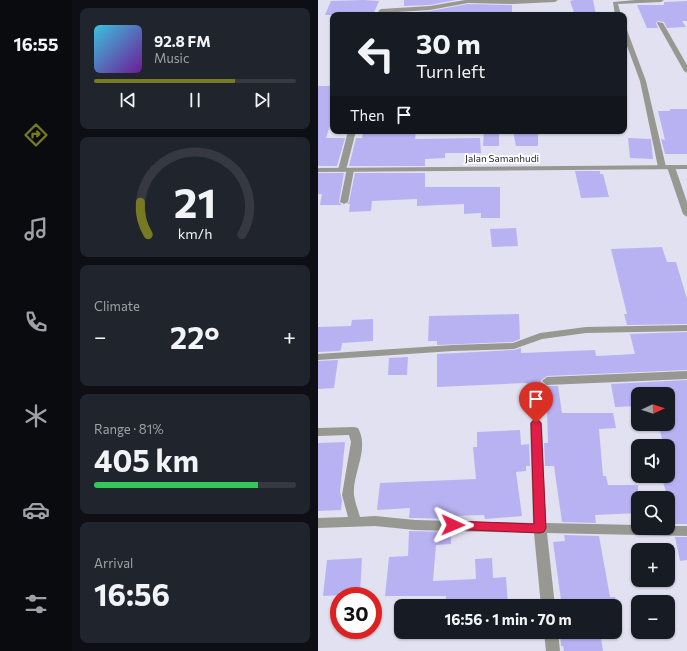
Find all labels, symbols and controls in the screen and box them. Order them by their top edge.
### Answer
text: 30 m [416,26,481,60]
icon: left [350,28,402,80]
text: 92.8 FM [154,32,211,50]
text: 16:55 [13,33,59,55]
text: Music [154,50,189,66]
text: Turn left [416,60,485,82]
icon: previous [117,89,139,111]
icon: pause [184,89,206,111]
icon: next [251,89,273,111]
icon: arrive [393,104,415,126]
text: Then [350,106,385,124]
icon: directions [22,121,50,149]
street label: Jalan Samanhudi [465,152,539,164]
text: 21 [174,176,216,227]
icon: music [22,215,50,243]
text: km/h [178,223,212,241]
text: Climate [94,298,140,314]
icon: phone [22,308,50,336]
text: 22° [170,318,220,355]
text: − [94,323,107,350]
text: + [283,323,296,350]
pin [519,382,553,423]
north arrow [631,387,675,431]
map controls [631,387,675,639]
icon: arrive [525,388,547,410]
icon: climate [22,402,50,430]
text: Range · 81% [94,421,164,437]
button: sound [631,439,675,483]
text: 405 km [94,441,199,478]
button: search [631,491,675,535]
icon: car [22,496,50,524]
position arrow [432,504,474,546]
button: + [631,543,675,587]
text: Arrival [94,555,133,571]
text: 16:56 [94,575,170,612]
speed limit sign: 30 [330,587,382,639]
icon: filters [22,590,50,618]
button: − [631,595,675,639]
text: 16:56 · 1 min · 70 m [444,610,572,628]

